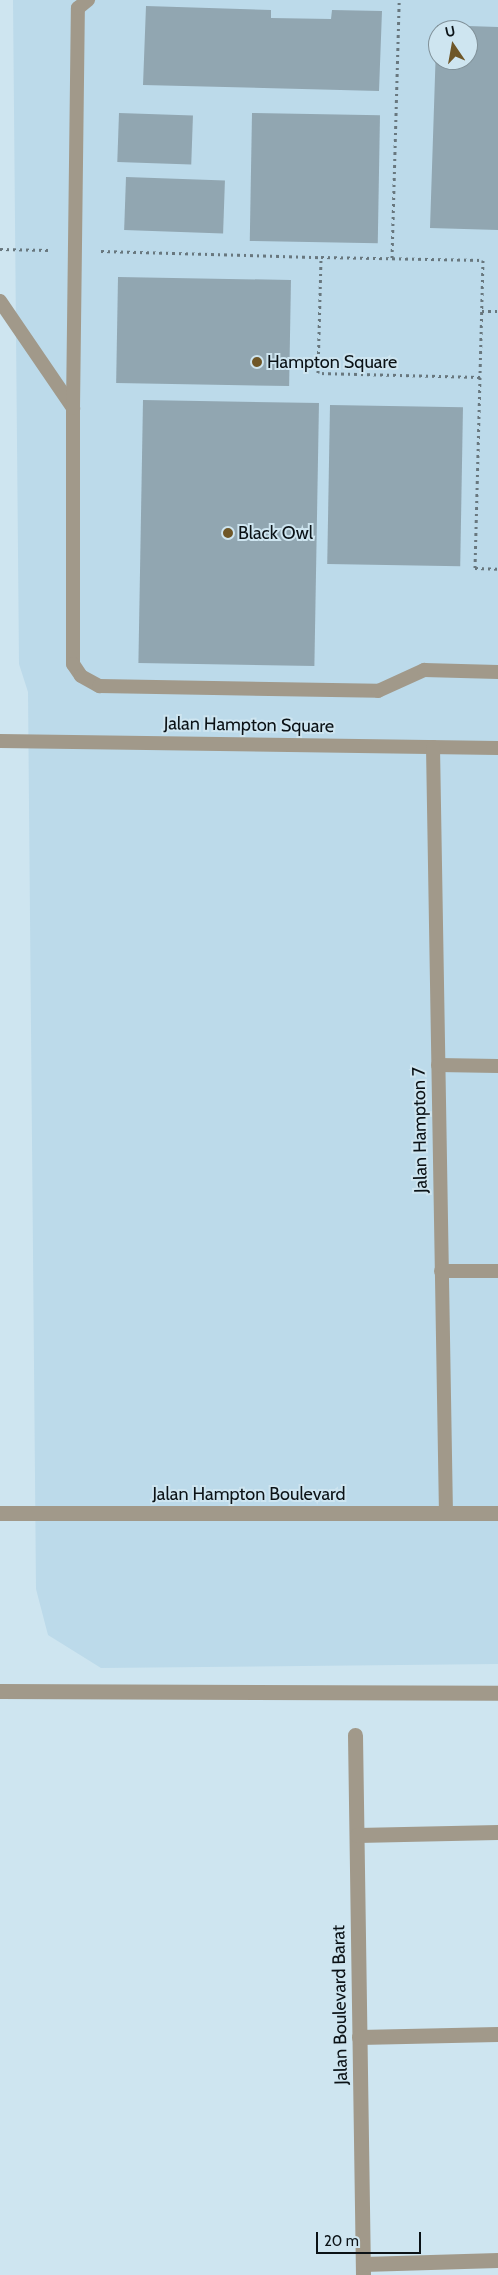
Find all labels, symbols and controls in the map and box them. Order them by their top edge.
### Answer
north arrow [428,20,478,70]
text: U [443,21,457,41]
place label: Hampton Square [267,351,397,373]
marker: Hampton Square [251,356,263,368]
place label: Black Owl [238,522,313,544]
marker: Black Owl [222,527,234,539]
street label: Jalan Hampton Square [164,713,334,737]
street label: Jalan Hampton 7 [408,1067,432,1193]
street label: Jalan Hampton Boulevard [152,1483,346,1505]
street label: Jalan Boulevard Barat [328,1925,352,2085]
scale bar [318,2222,423,2254]
text: 20 m [324,2232,359,2250]

